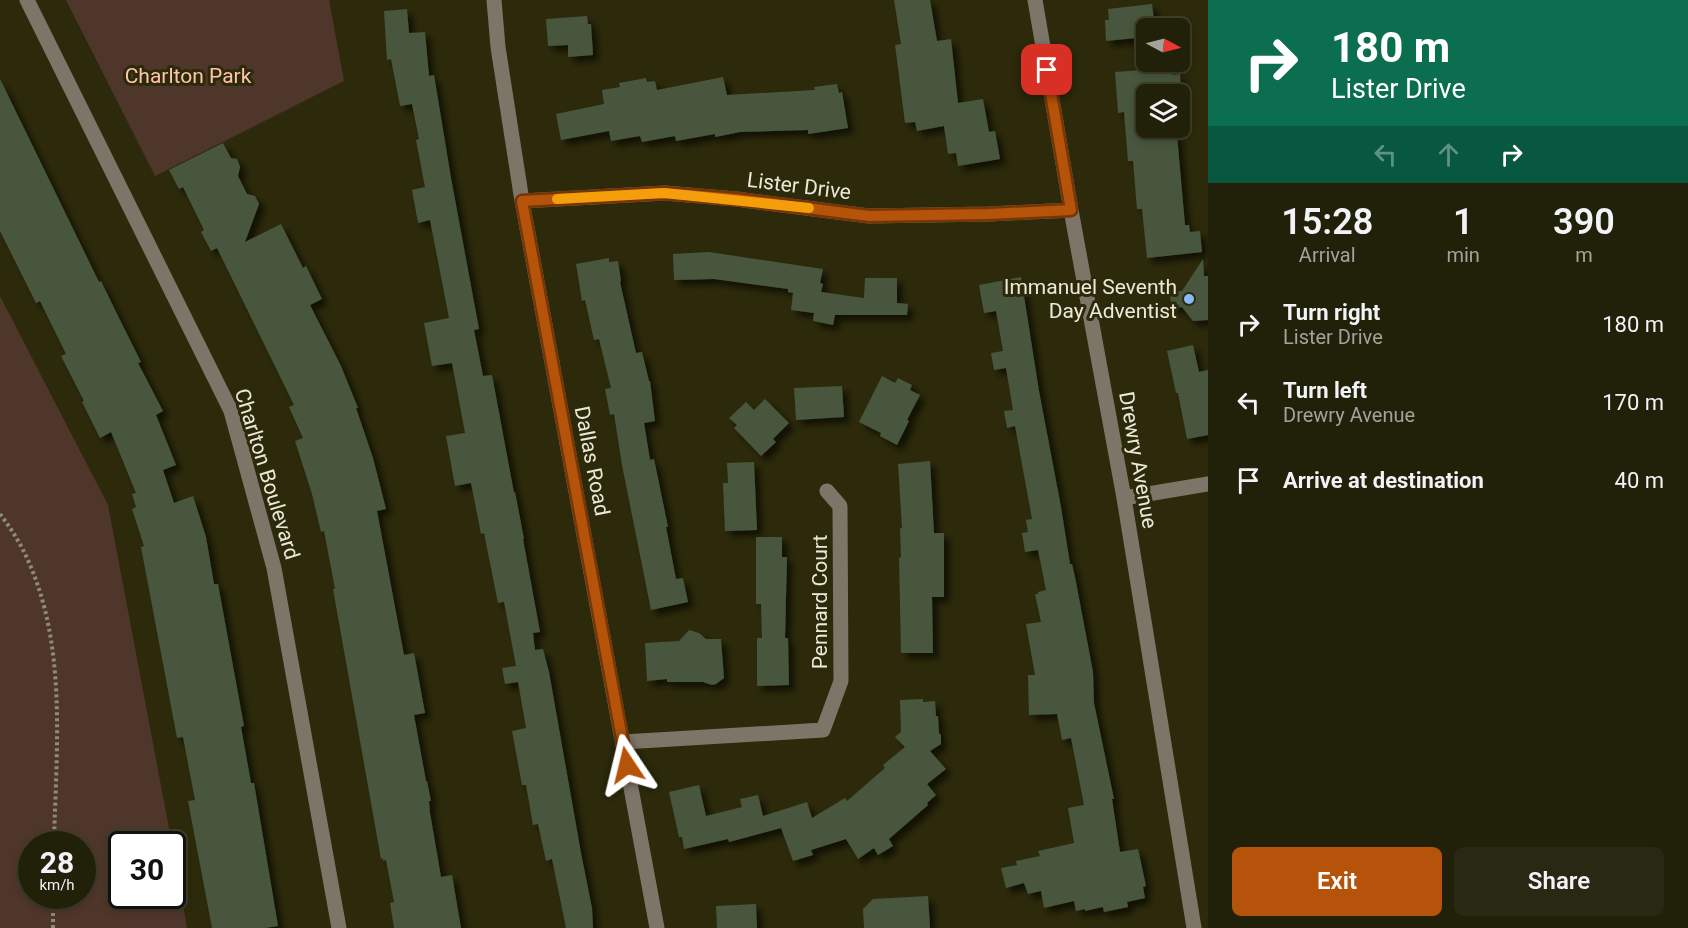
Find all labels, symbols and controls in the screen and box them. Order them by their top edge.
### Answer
north arrow [1136,18,1190,72]
map controls [1136,18,1190,138]
text: 180 m [1331,23,1450,72]
icon: right [1232,24,1310,102]
pin [1021,44,1072,95]
icon: arrive [1030,53,1063,86]
park label: Charlton Park [125,64,252,88]
text: Lister Drive [1331,73,1466,105]
button: layers [1136,84,1190,138]
icon: left [1369,138,1402,171]
icon: ahead [1432,138,1465,171]
icon: right [1495,138,1528,171]
street label: Lister Drive [746,168,852,204]
text: 15:28 [1281,201,1373,243]
text: 1 [1453,201,1473,243]
text: 390 [1553,201,1615,243]
text: Arrival [1299,243,1356,267]
text: min [1446,243,1480,267]
text: m [1575,243,1593,267]
place label: Immanuel Seventh Day Adventist [1004,275,1177,323]
marker: Immanuel Seventh Day Adventist [1182,292,1196,306]
text: Turn right [1283,300,1380,325]
icon: right [1232,308,1265,341]
text: 180 m [1602,312,1664,337]
text: Lister Drive [1283,325,1383,349]
text: Turn left [1283,378,1367,403]
street label: Charlton Boulevard [230,386,304,562]
icon: left [1232,386,1265,419]
street label: Drewry Avenue [1114,390,1162,530]
text: 170 m [1602,390,1664,415]
text: Drewry Avenue [1283,403,1415,427]
street label: Dallas Road [570,404,614,518]
icon: arrive [1232,464,1265,497]
text: Arrive at destination [1283,468,1484,493]
text: 40 m [1615,468,1664,493]
street label: Pennard Court [808,535,832,669]
position arrow [595,733,659,797]
speed limit sign: 30 [108,831,186,909]
text: 28 [40,845,74,880]
button: Exit [1232,847,1442,916]
button: Share [1454,847,1664,916]
text: km/h [39,876,75,894]

